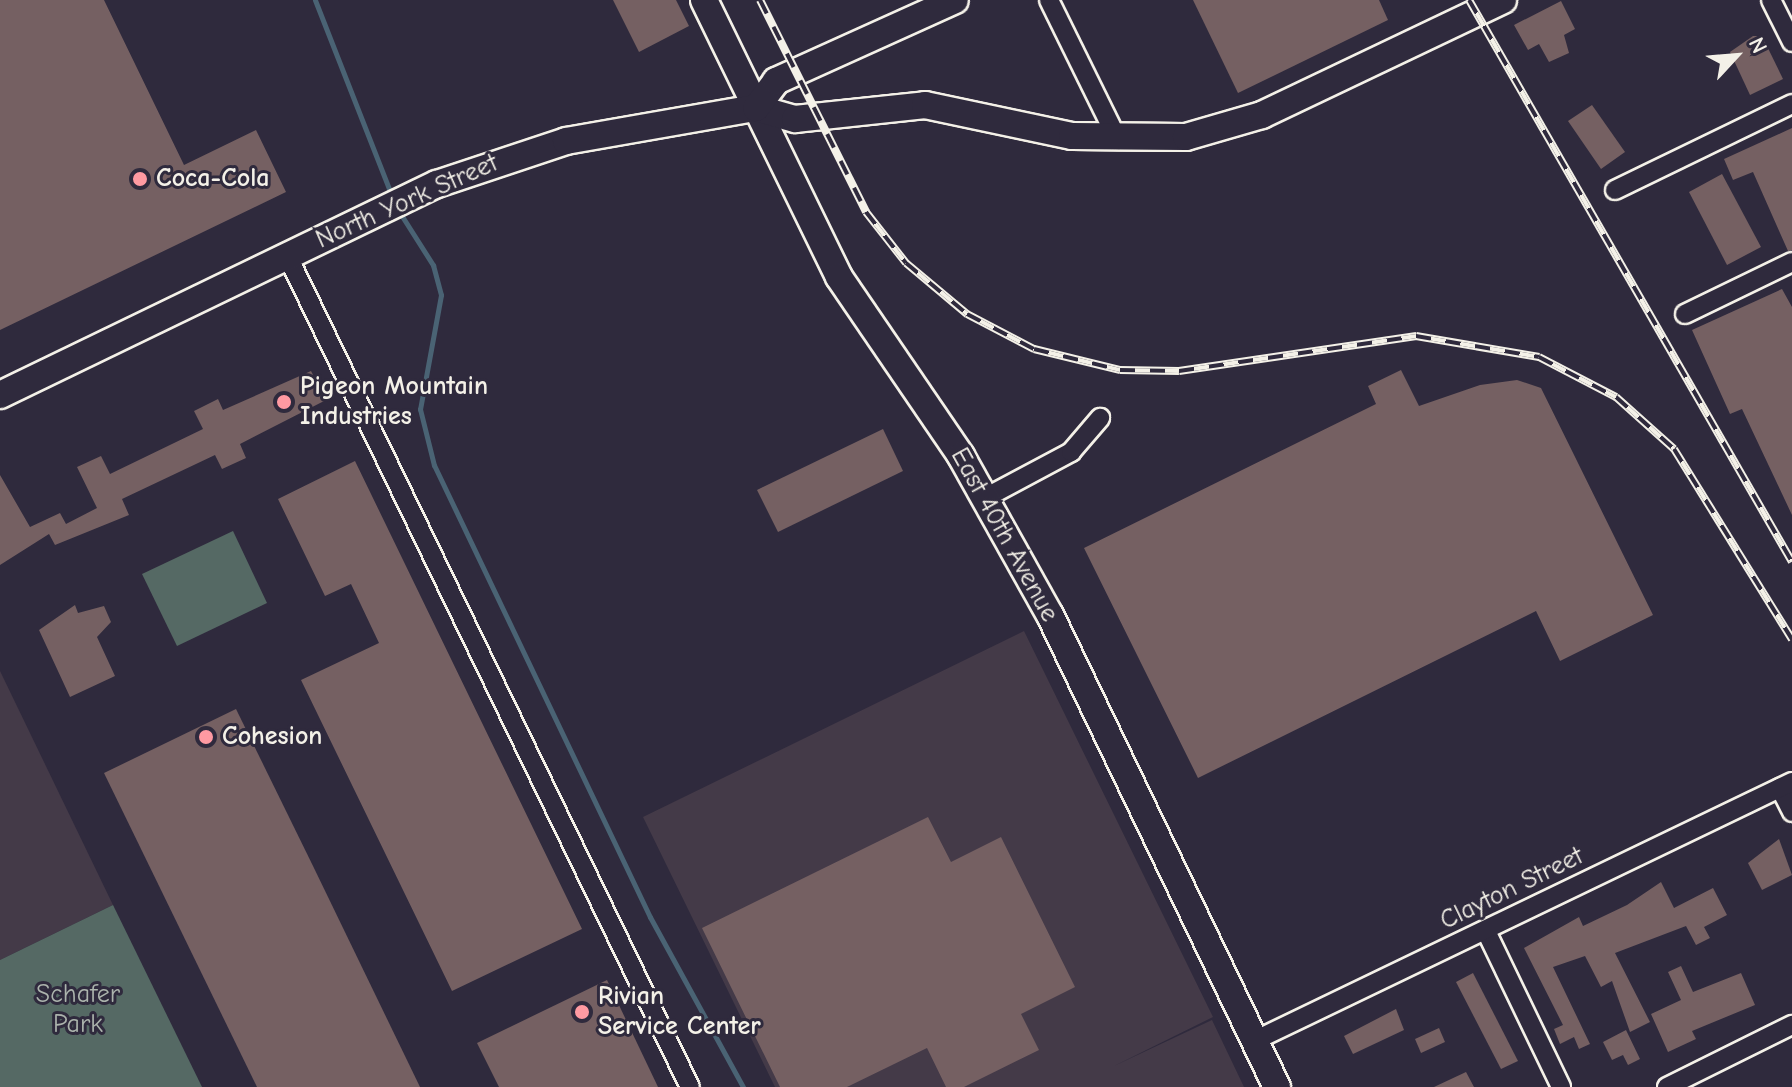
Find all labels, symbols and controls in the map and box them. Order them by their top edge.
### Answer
north arrow [1696,16,1776,96]
text: N [1743,33,1772,58]
street label: North York Street [311,148,503,256]
place label: Coca-Cola [156,163,270,195]
marker: Coca-Cola [131,170,149,188]
place label: Pigeon Mountain Industries [300,371,488,432]
marker: Pigeon Mountain Industries [275,393,293,411]
street label: East 40th Avenue [943,443,1065,627]
place label: Cohesion [222,721,322,753]
marker: Cohesion [197,728,215,746]
street label: Clayton Street [1435,841,1589,937]
park label: Schafer Park [36,979,120,1040]
place label: Rivian Service Center [598,981,761,1042]
marker: Rivian Service Center [573,1003,591,1021]

